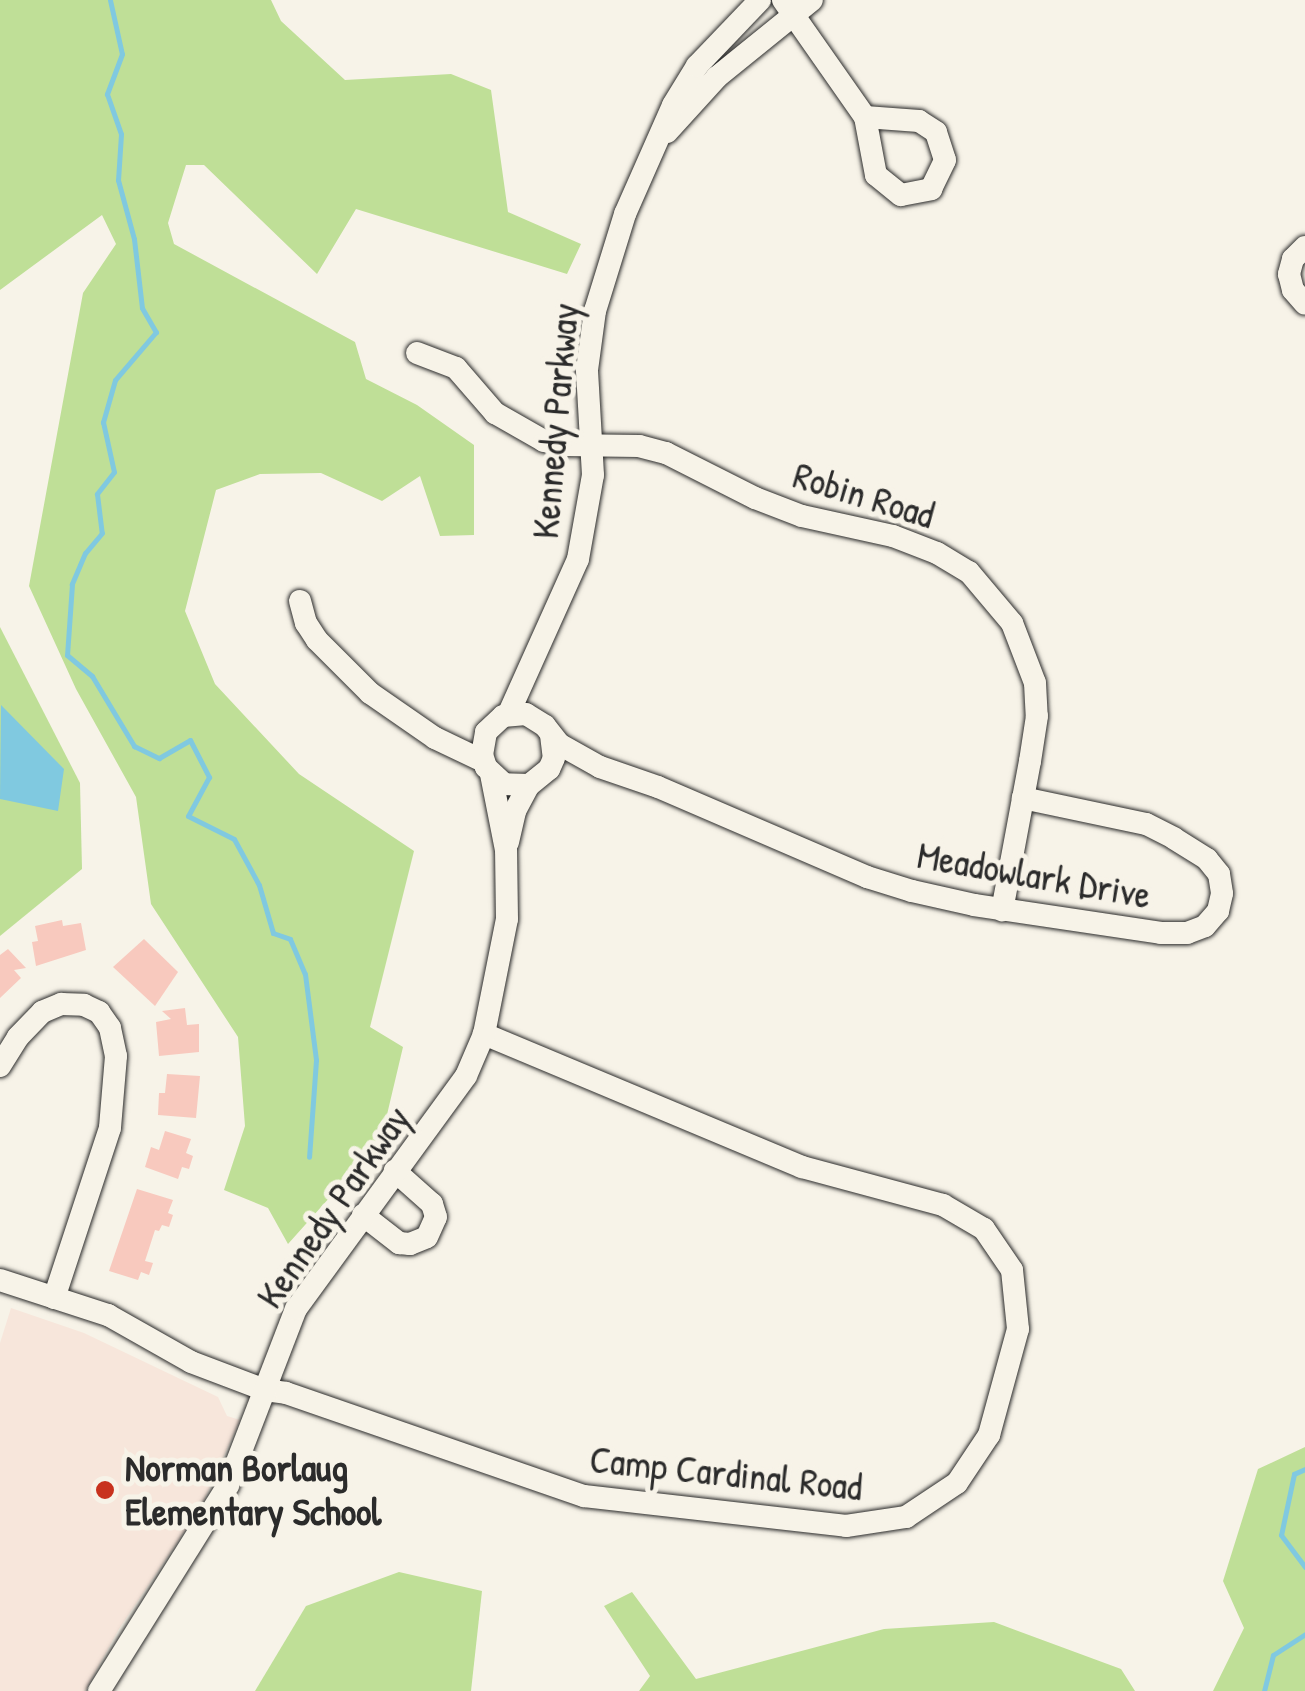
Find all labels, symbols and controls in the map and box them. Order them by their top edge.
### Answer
street label: Kennedy Parkway [522,301,588,541]
street label: Robin Road [788,452,940,538]
street label: Meadowlark Drive [914,832,1154,918]
street label: Kennedy Parkway [247,1097,419,1317]
street label: Camp Cardinal Road [588,1436,864,1510]
place label: Norman Borlaug Elementary School [125,1445,381,1535]
marker: Norman Borlaug Elementary School [94,1479,116,1501]

